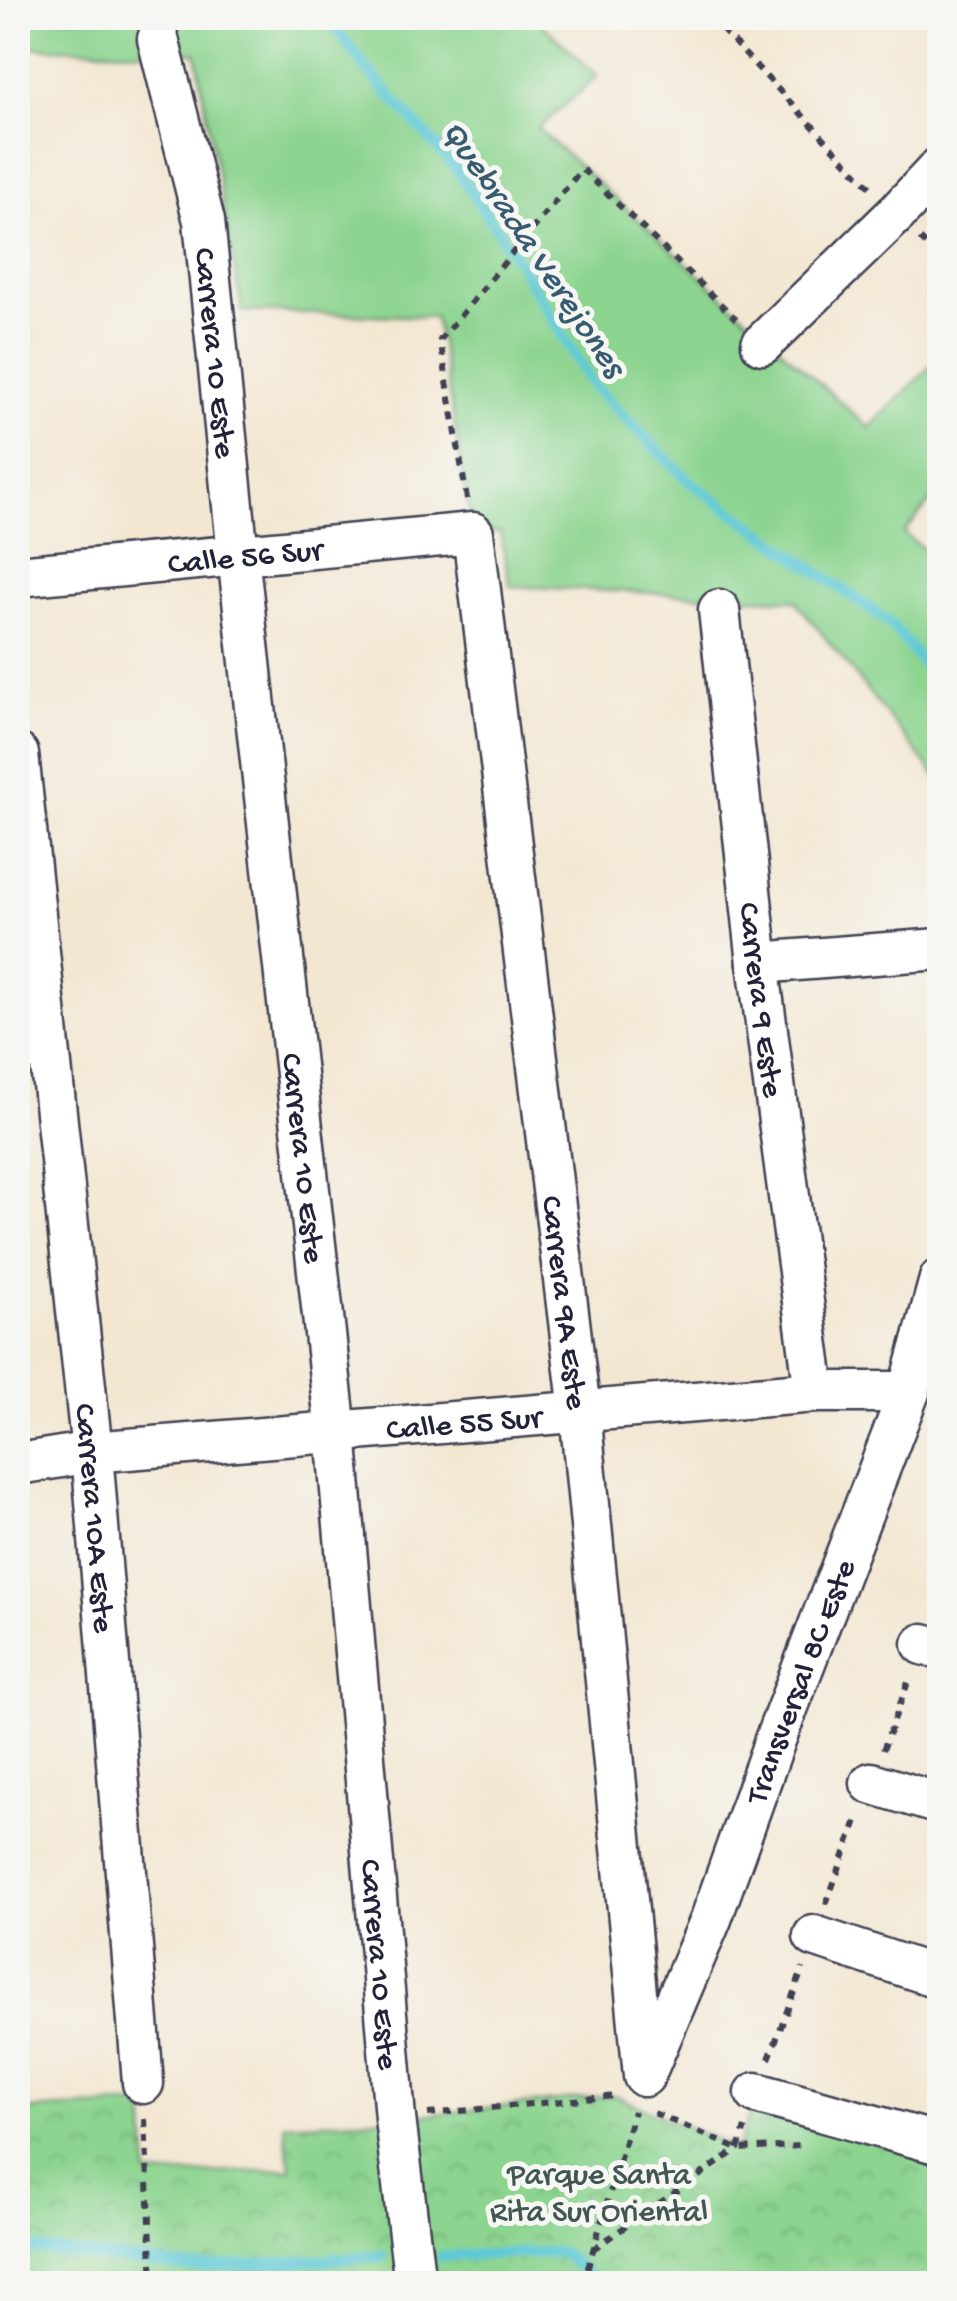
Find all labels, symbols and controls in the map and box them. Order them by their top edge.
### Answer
water label: Quebrada Verejones [430,114,634,389]
street label: Carrera 10 Este [183,246,242,460]
street label: Calle 56 Sur [166,533,327,586]
street label: Carrera 9 Este [727,901,790,1100]
street label: Carrera 10 Este [270,1051,331,1266]
street label: Carrera 9A Este [530,1194,594,1412]
street label: Calle 55 Sur [385,1401,546,1452]
street label: Carrera 10A Este [63,1402,121,1635]
street label: Transversal 8C Este [739,1555,867,1812]
street label: Carrera 10 Este [349,1858,405,2072]
park label: Parque Santa Rita Sur Oriental [490,2158,708,2233]

